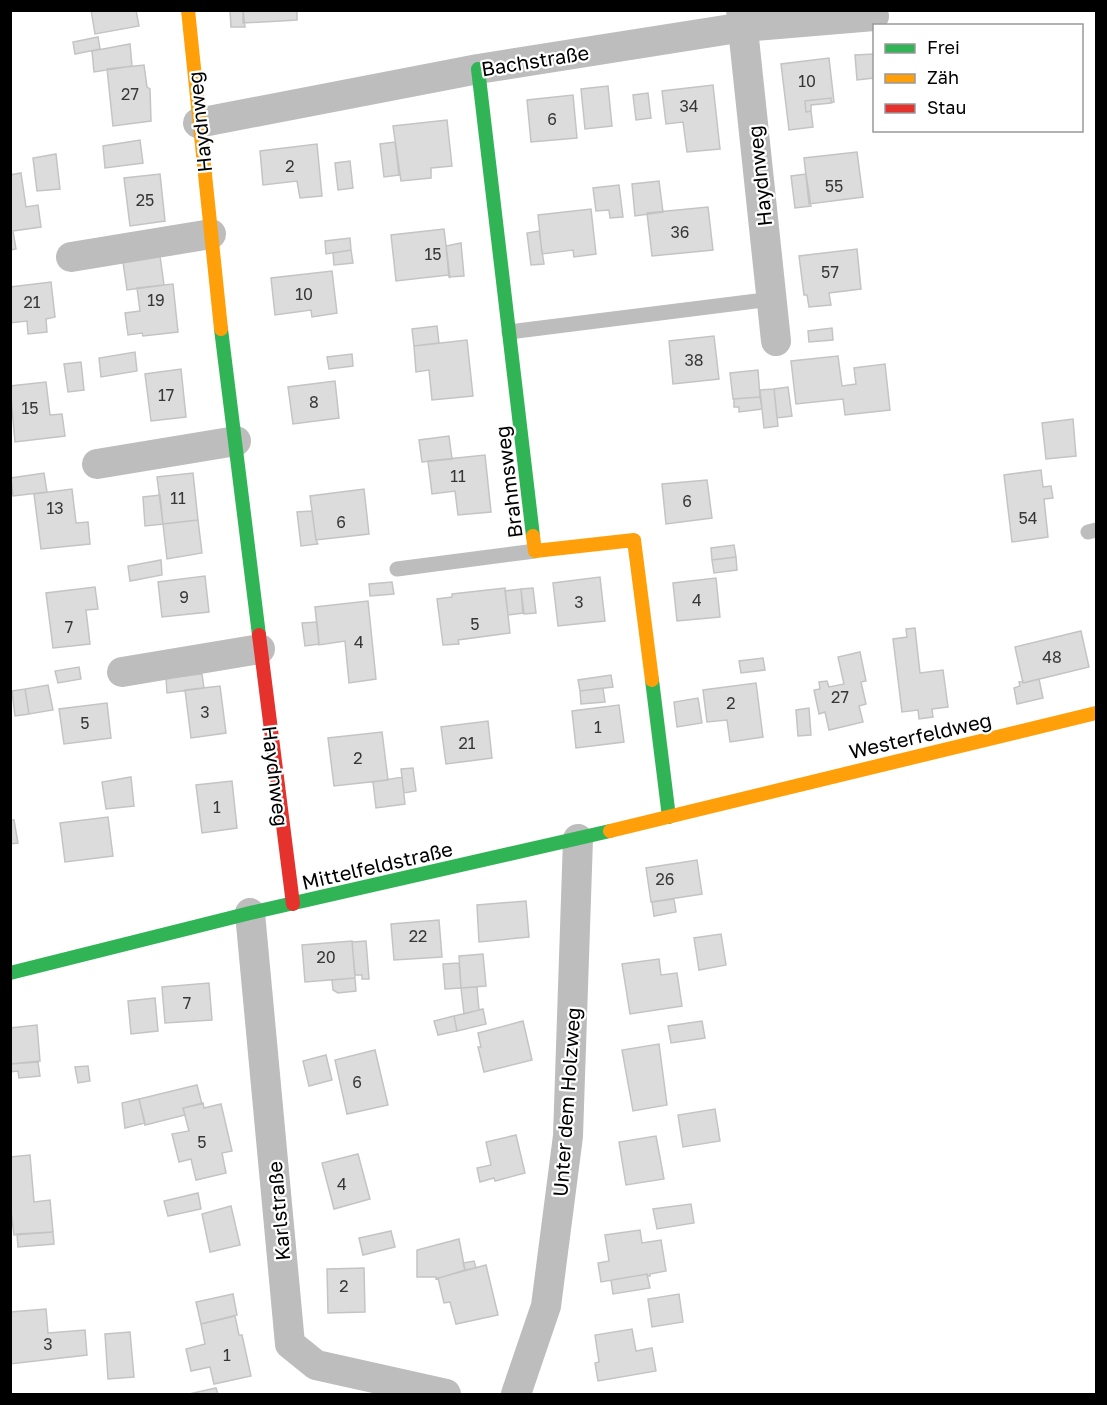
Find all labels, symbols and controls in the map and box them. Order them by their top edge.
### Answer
legend [873,24,1083,132]
text: Frei [927,36,960,58]
street label: Bachstraße [479,40,591,80]
text: Zäh [927,66,959,88]
street label: Haydnweg [182,70,216,174]
house number: 10 [798,71,816,91]
house number: 27 [121,84,139,104]
house number: 34 [679,96,699,116]
text: Stau [927,96,966,118]
house number: 6 [547,109,557,129]
street label: Haydnweg [742,124,776,228]
house number: 2 [285,156,295,176]
house number: 55 [825,176,843,196]
house number: 25 [136,190,154,210]
house number: 36 [670,222,690,242]
house number: 15 [424,244,442,264]
house number: 57 [821,262,839,282]
house number: 10 [295,284,313,304]
house number: 19 [147,290,165,310]
house number: 21 [23,292,41,312]
house number: 38 [684,350,704,370]
house number: 17 [158,385,174,405]
house number: 8 [309,392,319,412]
house number: 15 [21,398,39,418]
street label: Brahmsweg [489,425,527,539]
house number: 11 [450,466,466,486]
house number: 11 [170,488,186,508]
house number: 6 [682,491,692,511]
house number: 13 [46,498,64,518]
house number: 54 [1018,508,1038,528]
house number: 6 [336,512,346,532]
house number: 9 [179,587,189,607]
house number: 4 [692,590,702,610]
house number: 3 [574,592,584,612]
house number: 5 [470,614,480,634]
house number: 7 [65,617,73,637]
house number: 4 [354,632,364,652]
house number: 48 [1042,647,1062,667]
house number: 27 [831,687,849,707]
house number: 2 [726,693,736,713]
house number: 3 [200,702,210,722]
street label: Westerfeldweg [846,707,994,763]
house number: 5 [80,713,90,733]
house number: 1 [594,717,602,737]
street label: Haydnweg [258,724,294,828]
house number: 21 [458,733,476,753]
house number: 2 [353,748,363,768]
house number: 1 [213,797,221,817]
street label: Mittelfeldstraße [299,836,455,894]
house number: 26 [656,869,674,889]
house number: 22 [409,926,427,946]
house number: 20 [316,947,336,967]
house number: 7 [183,993,191,1013]
street label: Unter dem Holzweg [547,1006,585,1198]
house number: 6 [352,1072,362,1092]
house number: 5 [197,1132,207,1152]
street label: Karlstraße [262,1160,294,1262]
house number: 4 [337,1174,347,1194]
house number: 2 [339,1276,349,1296]
house number: 3 [43,1334,53,1354]
house number: 1 [223,1345,231,1365]

